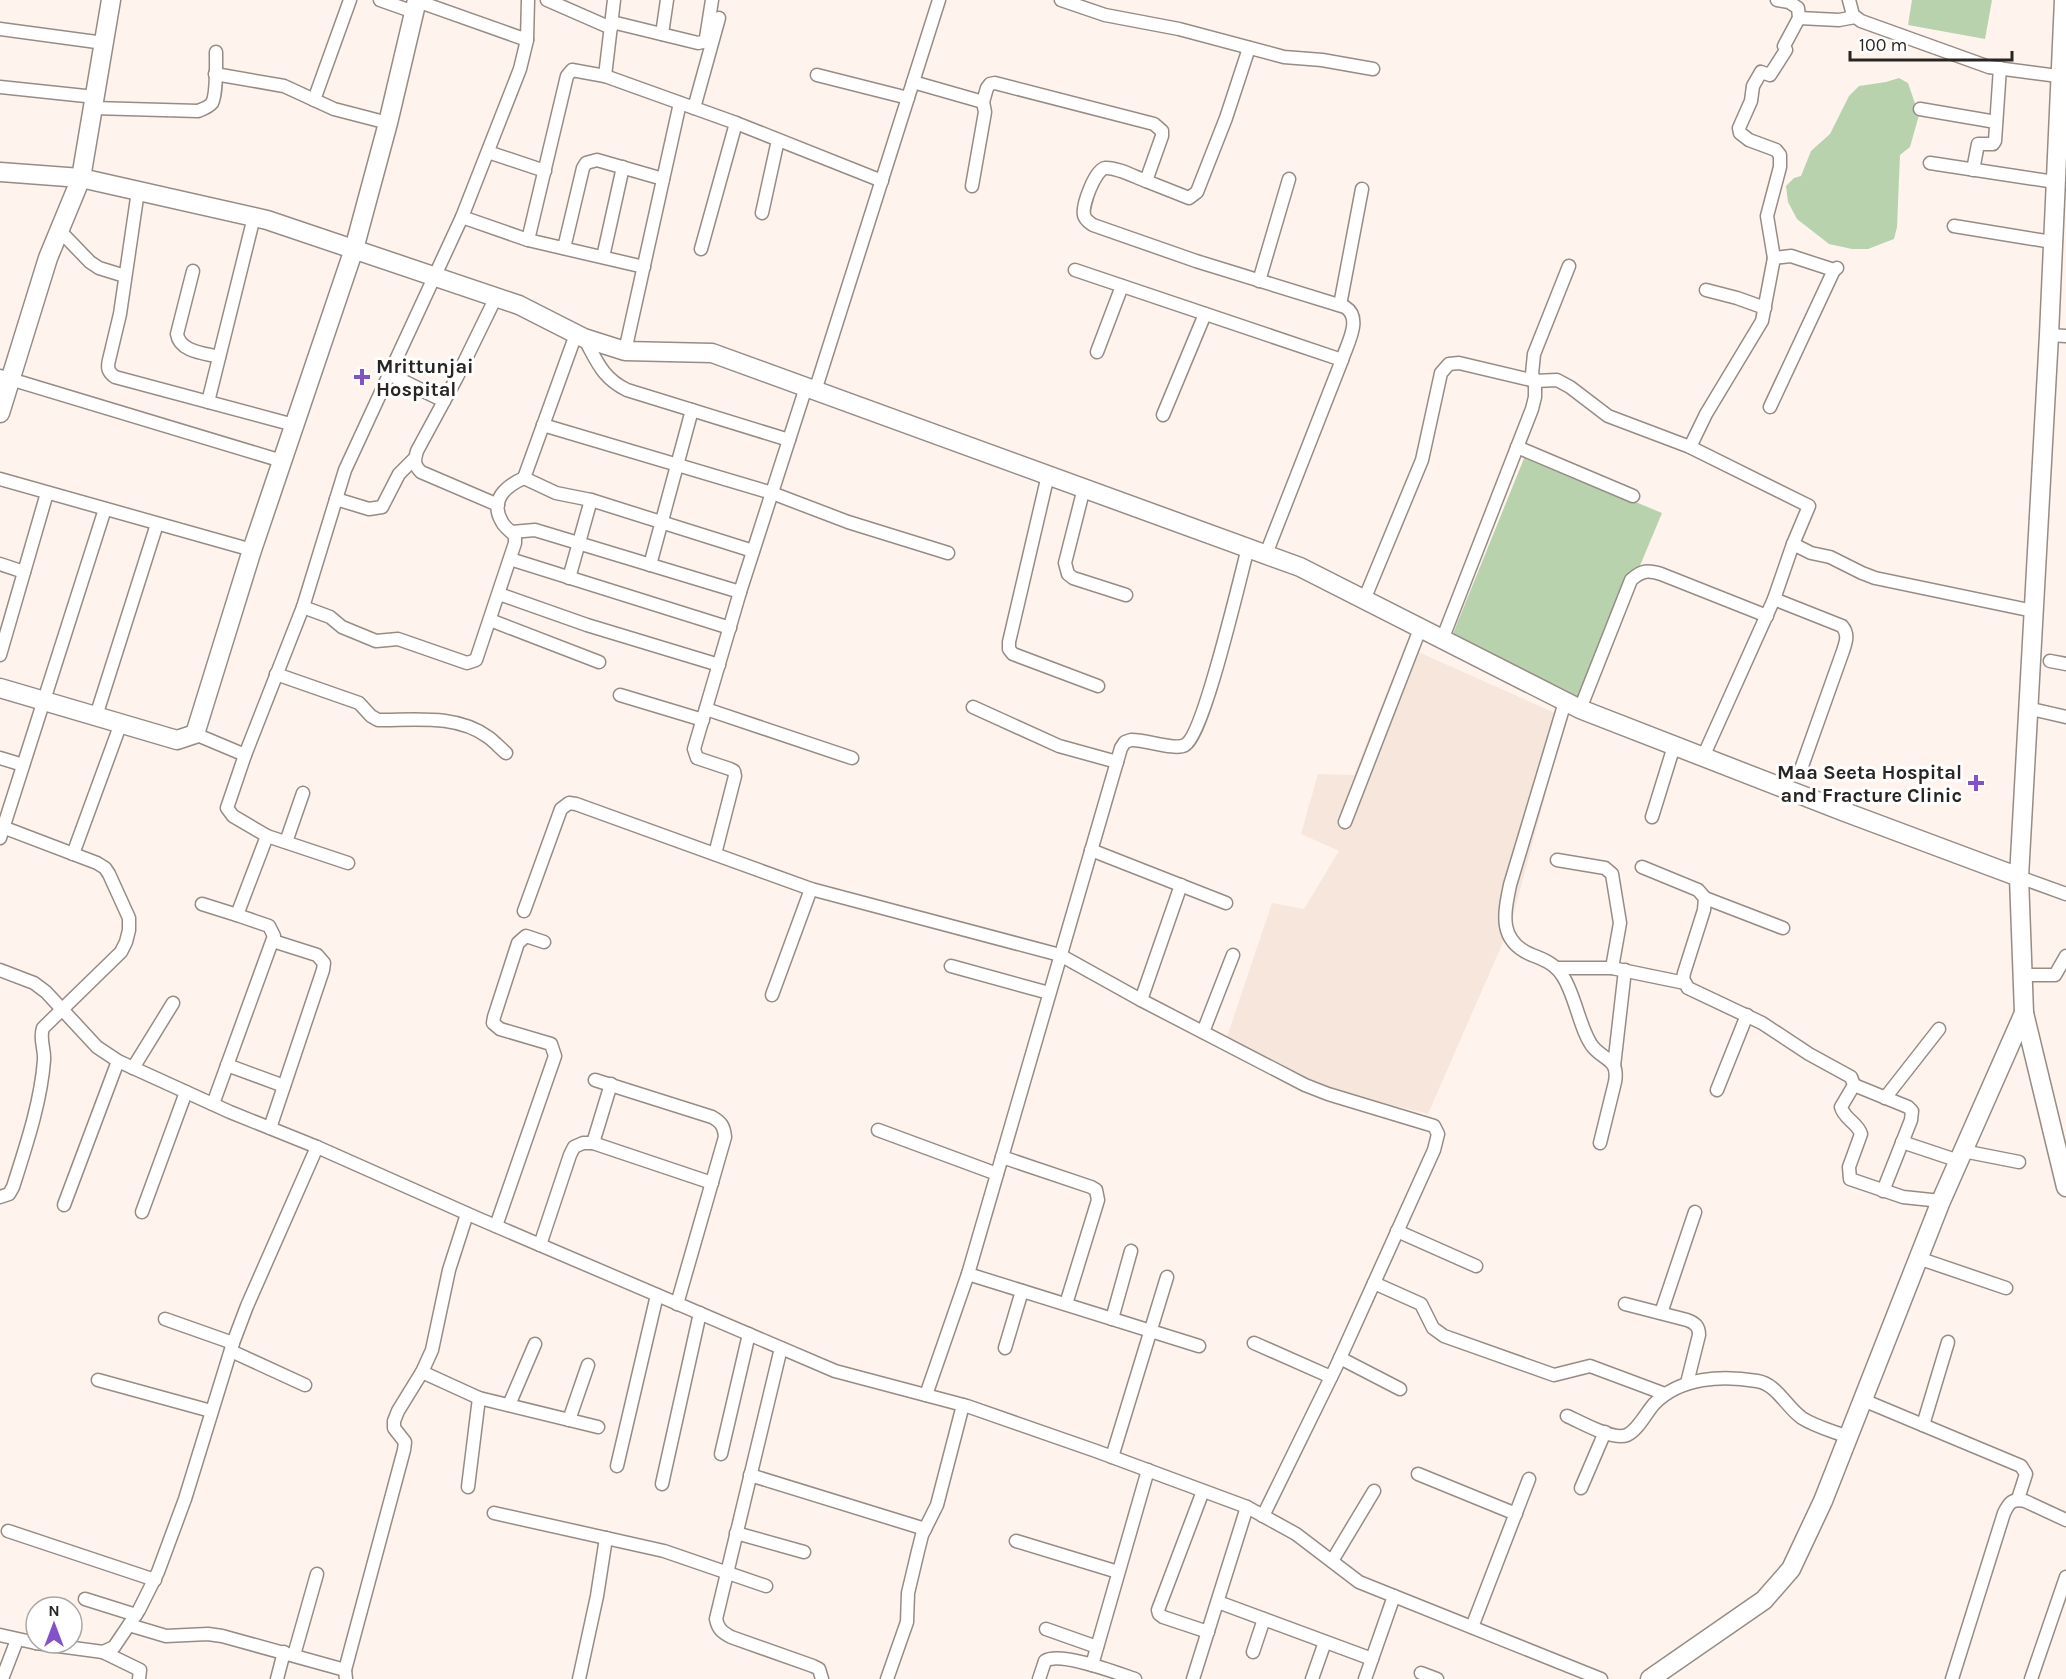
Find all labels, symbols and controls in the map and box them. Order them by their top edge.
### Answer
scale bar [1850,24,2012,62]
text: 100 m [1859,34,1907,56]
place label: Mrittunjai Hospital [376,355,474,401]
marker: Mrittunjai Hospital [353,368,371,386]
place label: Maa Seeta Hospital and Fracture Clinic [1777,761,1962,807]
marker: Maa Seeta Hospital and Fracture Clinic [1967,774,1985,792]
north arrow [24,1595,84,1655]
text: N [48,1601,60,1620]

